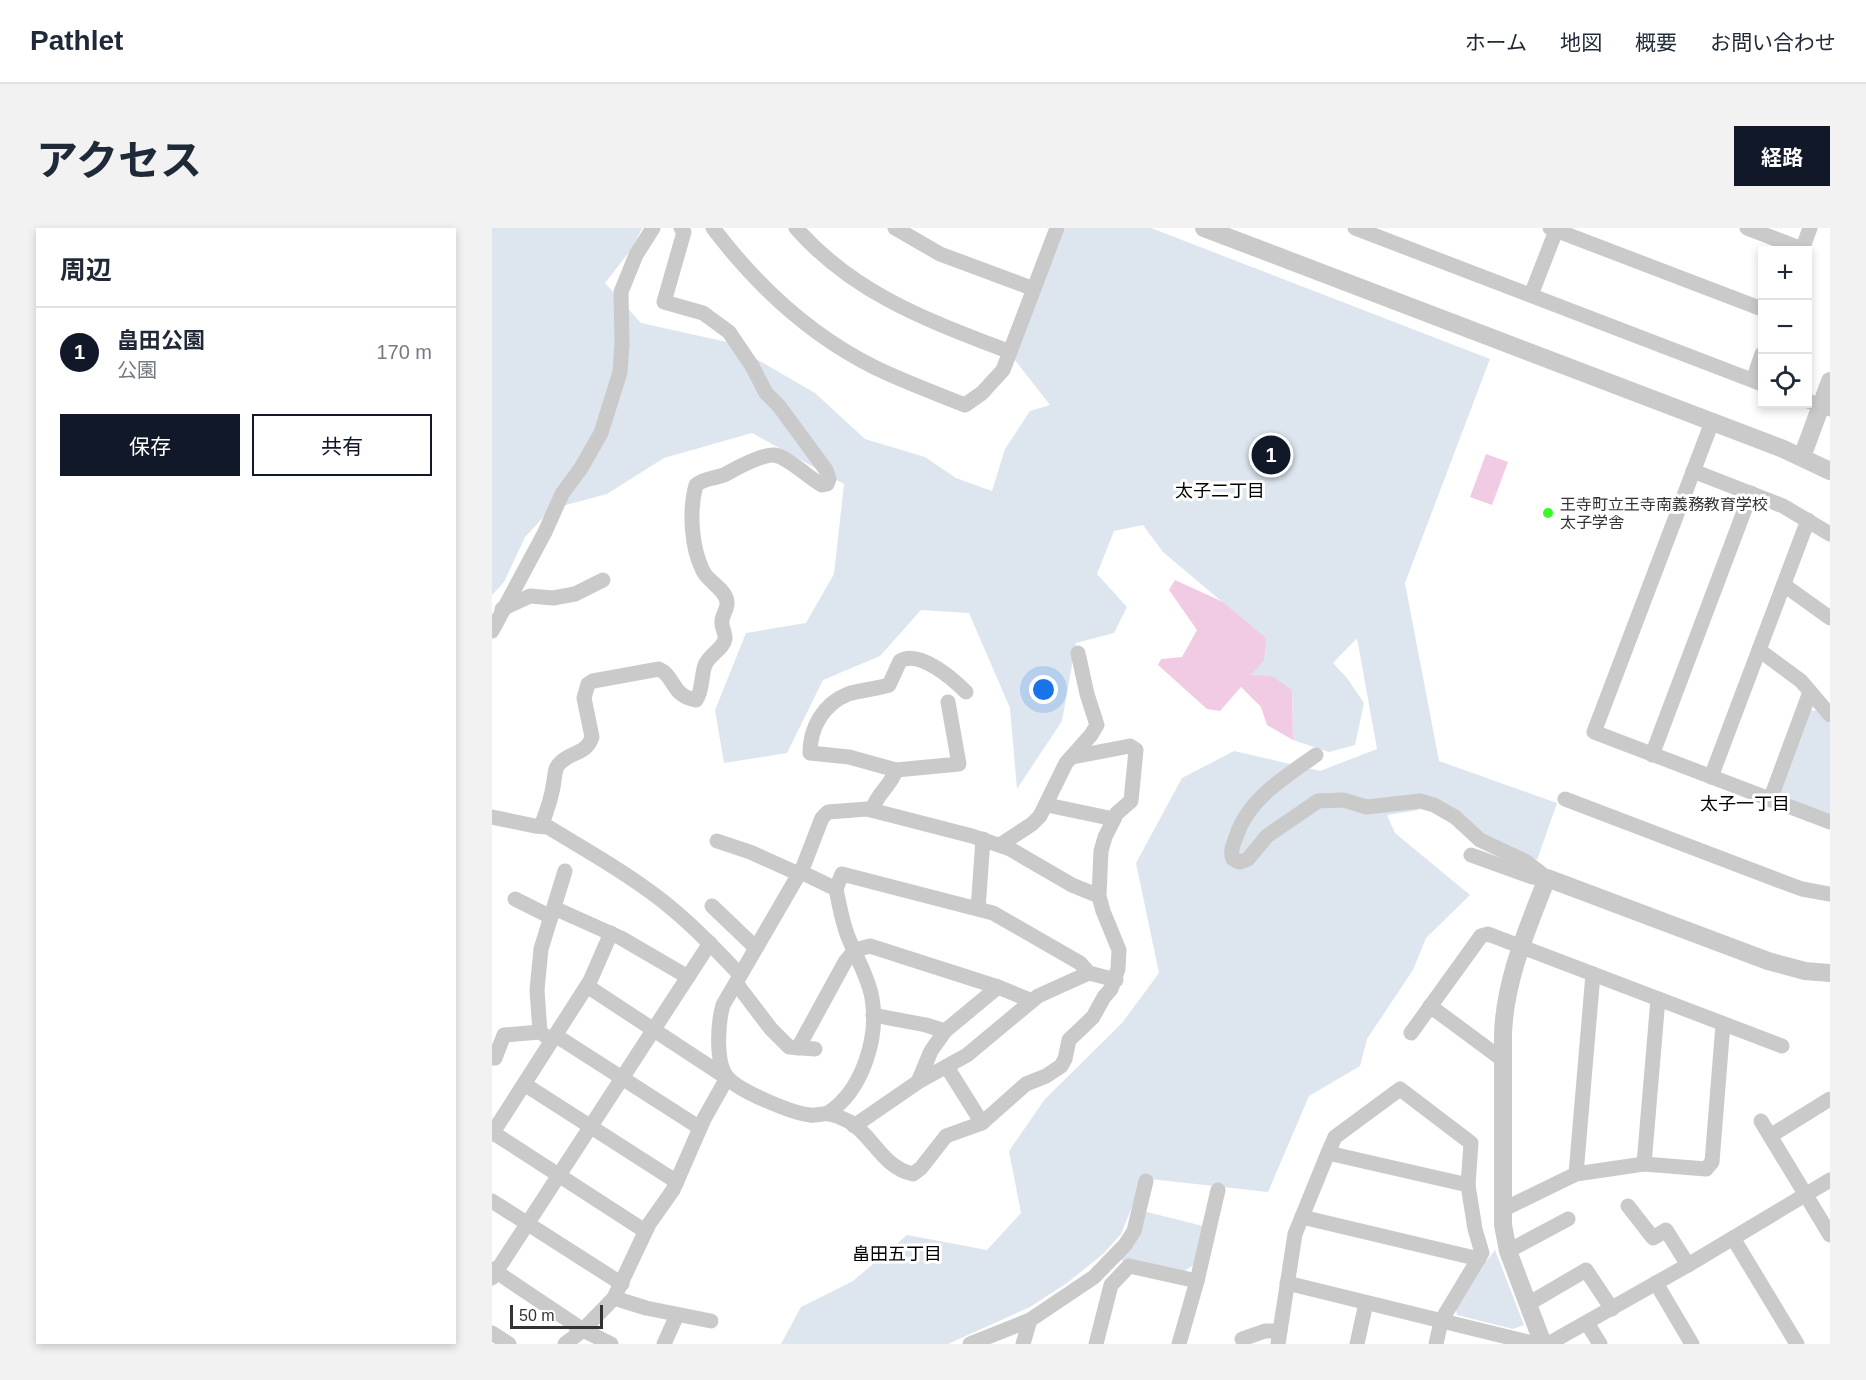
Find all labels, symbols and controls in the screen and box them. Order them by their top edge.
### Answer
text: Pathlet [30,25,123,56]
text: ホーム [1465,31,1527,54]
text: 地図 [1560,31,1602,54]
text: 概要 [1635,31,1677,54]
text: お問い合わせ [1710,31,1836,54]
button: 経路 [1734,126,1830,186]
text: アクセス [36,137,202,184]
map controls [1758,246,1812,408]
button: + [1758,246,1812,300]
text: 周辺 [60,255,112,285]
button: − [1758,300,1812,354]
text: 畠田公園 [117,328,205,353]
text: 1 [74,341,85,363]
text: 170 m [376,341,432,363]
button: locate [1758,354,1812,408]
text: 公園 [117,359,157,381]
button: 保存 [60,414,240,476]
button: 共有 [252,414,432,476]
pin: 1 [1252,432,1290,478]
district label: 太子二丁目 [1175,481,1265,501]
place label: 王寺町立王寺南義務教育学校 太子学舎 [1560,496,1768,531]
marker: 王寺町立王寺南義務教育学校 太子学舎 [1541,506,1555,520]
your location [1029,675,1058,704]
district label: 太子一丁目 [1700,794,1790,814]
district label: 畠田五丁目 [852,1244,942,1264]
scale bar [510,1302,603,1330]
text: 50 m [519,1307,555,1324]

